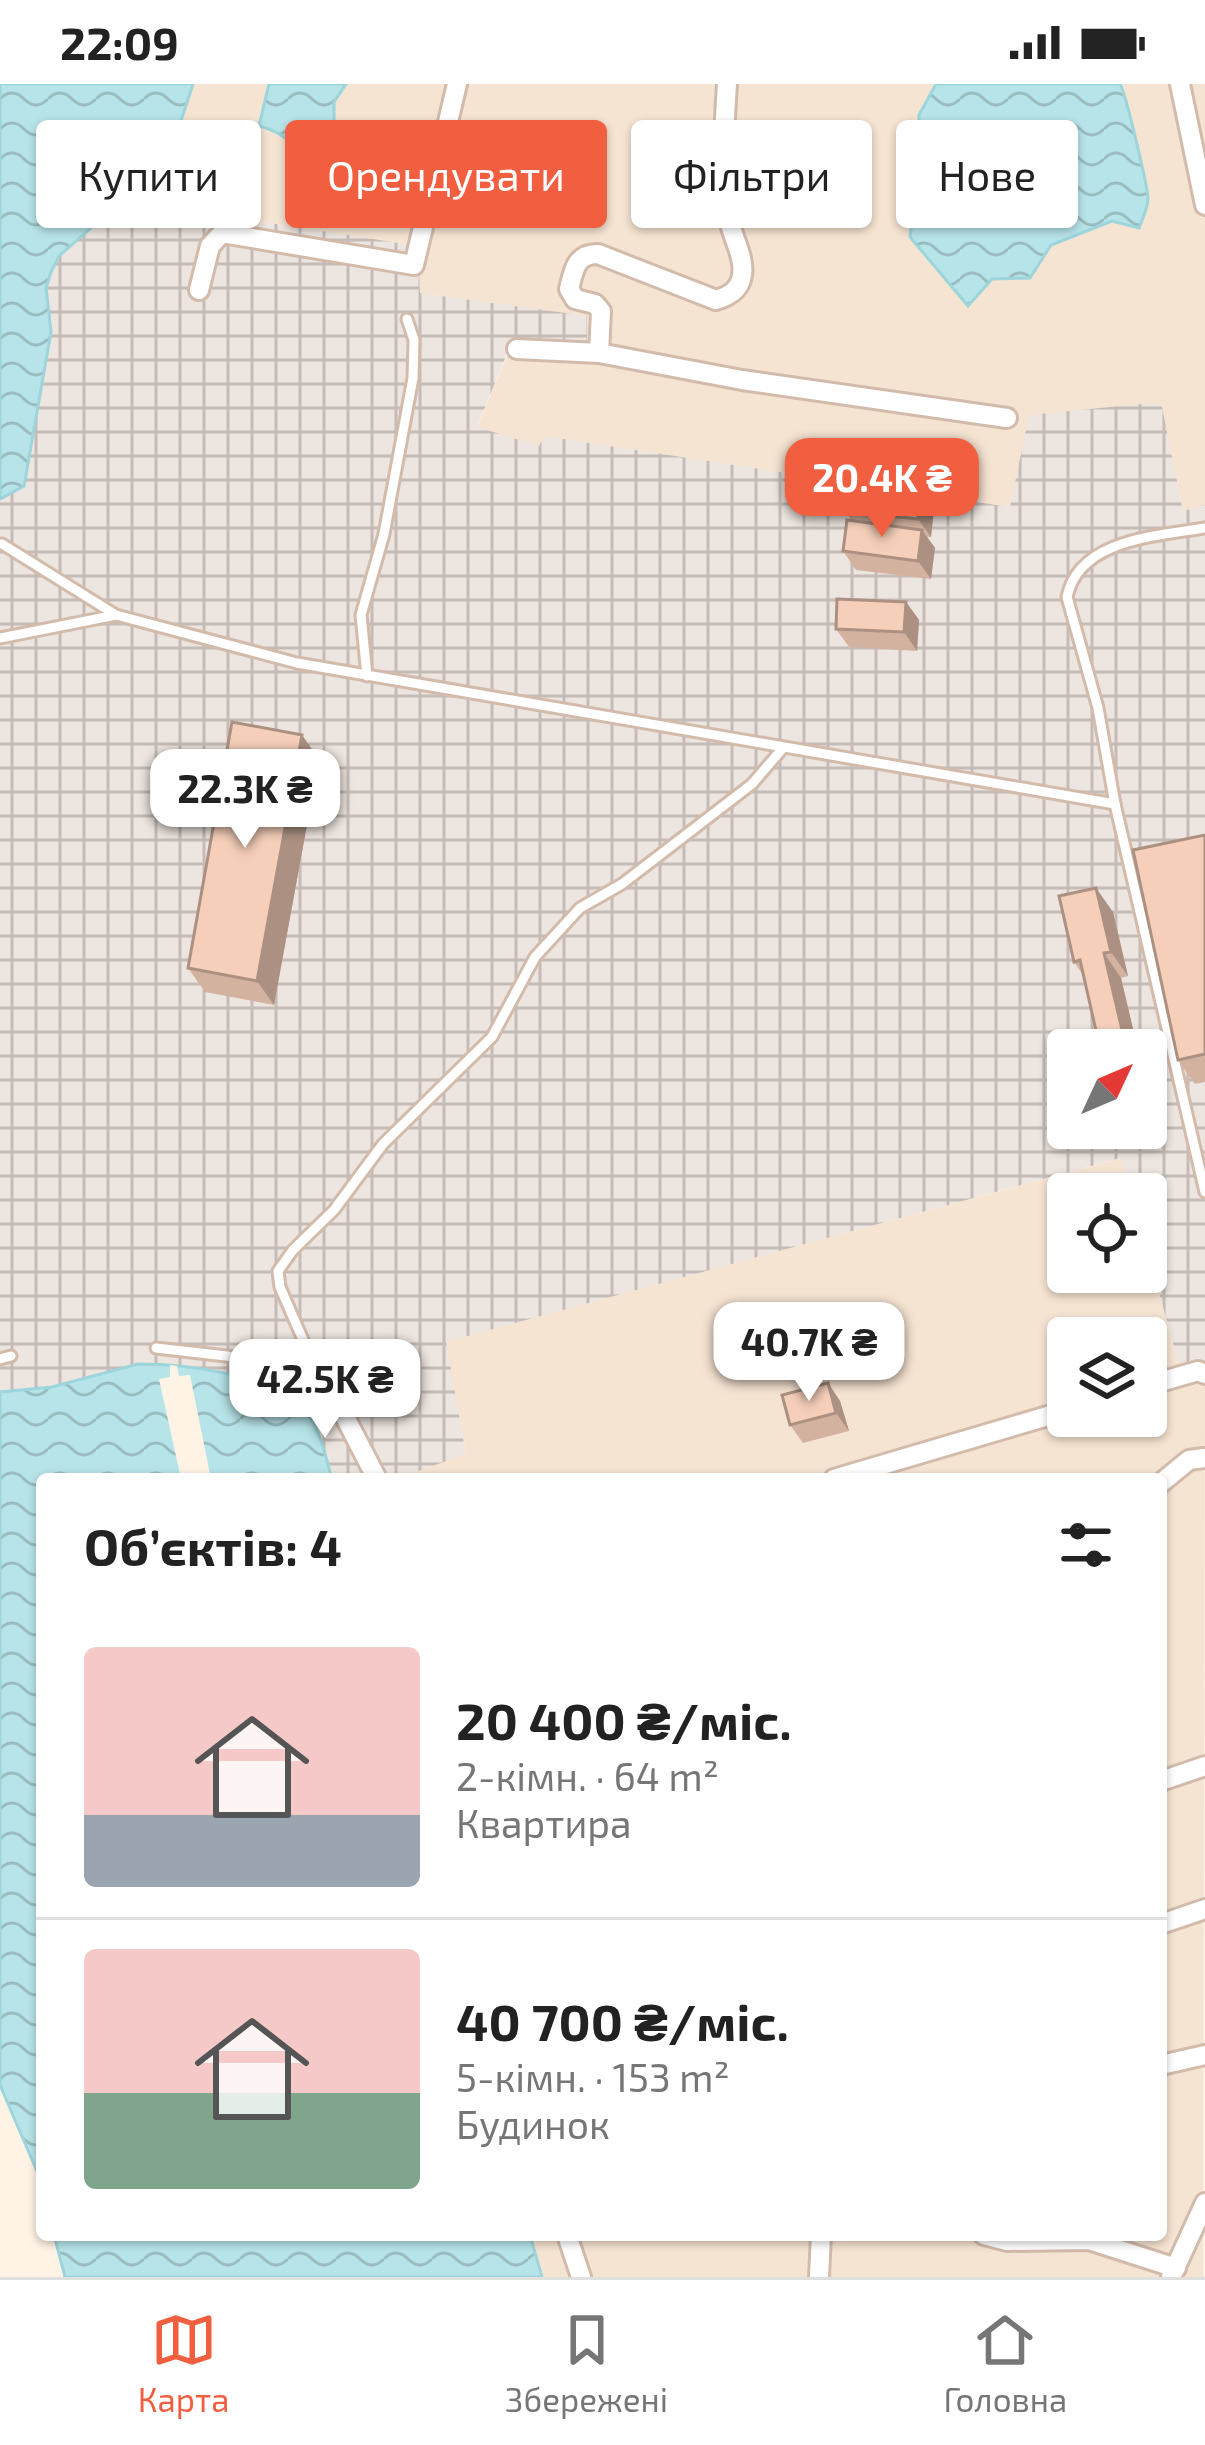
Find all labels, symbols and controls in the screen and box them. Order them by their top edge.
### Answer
text: 22:09 [60,15,179,69]
chip: Купити [36,120,261,228]
chip: Орендувати [285,120,607,228]
chip: Фільтри [631,120,872,228]
chip: Нове [896,120,1078,228]
pin: 20.4K ₴ [771,438,993,540]
text: 20.4K ₴ [812,453,952,500]
pin: 22.3K ₴ [134,749,356,851]
text: 22.3K ₴ [177,764,313,811]
north arrow [1047,1029,1167,1149]
map controls [1047,1029,1167,1437]
button: locate [1047,1173,1167,1293]
pin: 40.7K ₴ [698,1302,920,1404]
text: 40.7K ₴ [740,1317,878,1364]
button: layers [1047,1317,1167,1437]
pin: 42.5K ₴ [214,1339,436,1441]
text: 42.5K ₴ [256,1354,394,1401]
icon: filters [1053,1512,1119,1578]
text: Об’єктів: 4 [84,1515,342,1576]
text: 20 400 ₴/міс. [456,1689,792,1750]
icon: home [180,1695,324,1839]
text: 2-кімн. · 64 m² [456,1752,719,1799]
text: Квартира [456,1799,632,1846]
text: 40 700 ₴/міс. [456,1990,789,2051]
icon: home [180,1997,324,2141]
text: 5-кімн. · 153 m² [456,2053,730,2100]
text: Будинок [456,2100,610,2147]
tab: Карта [138,2307,229,2419]
tab: Збережені [505,2307,668,2419]
tab: Головна [944,2307,1067,2419]

